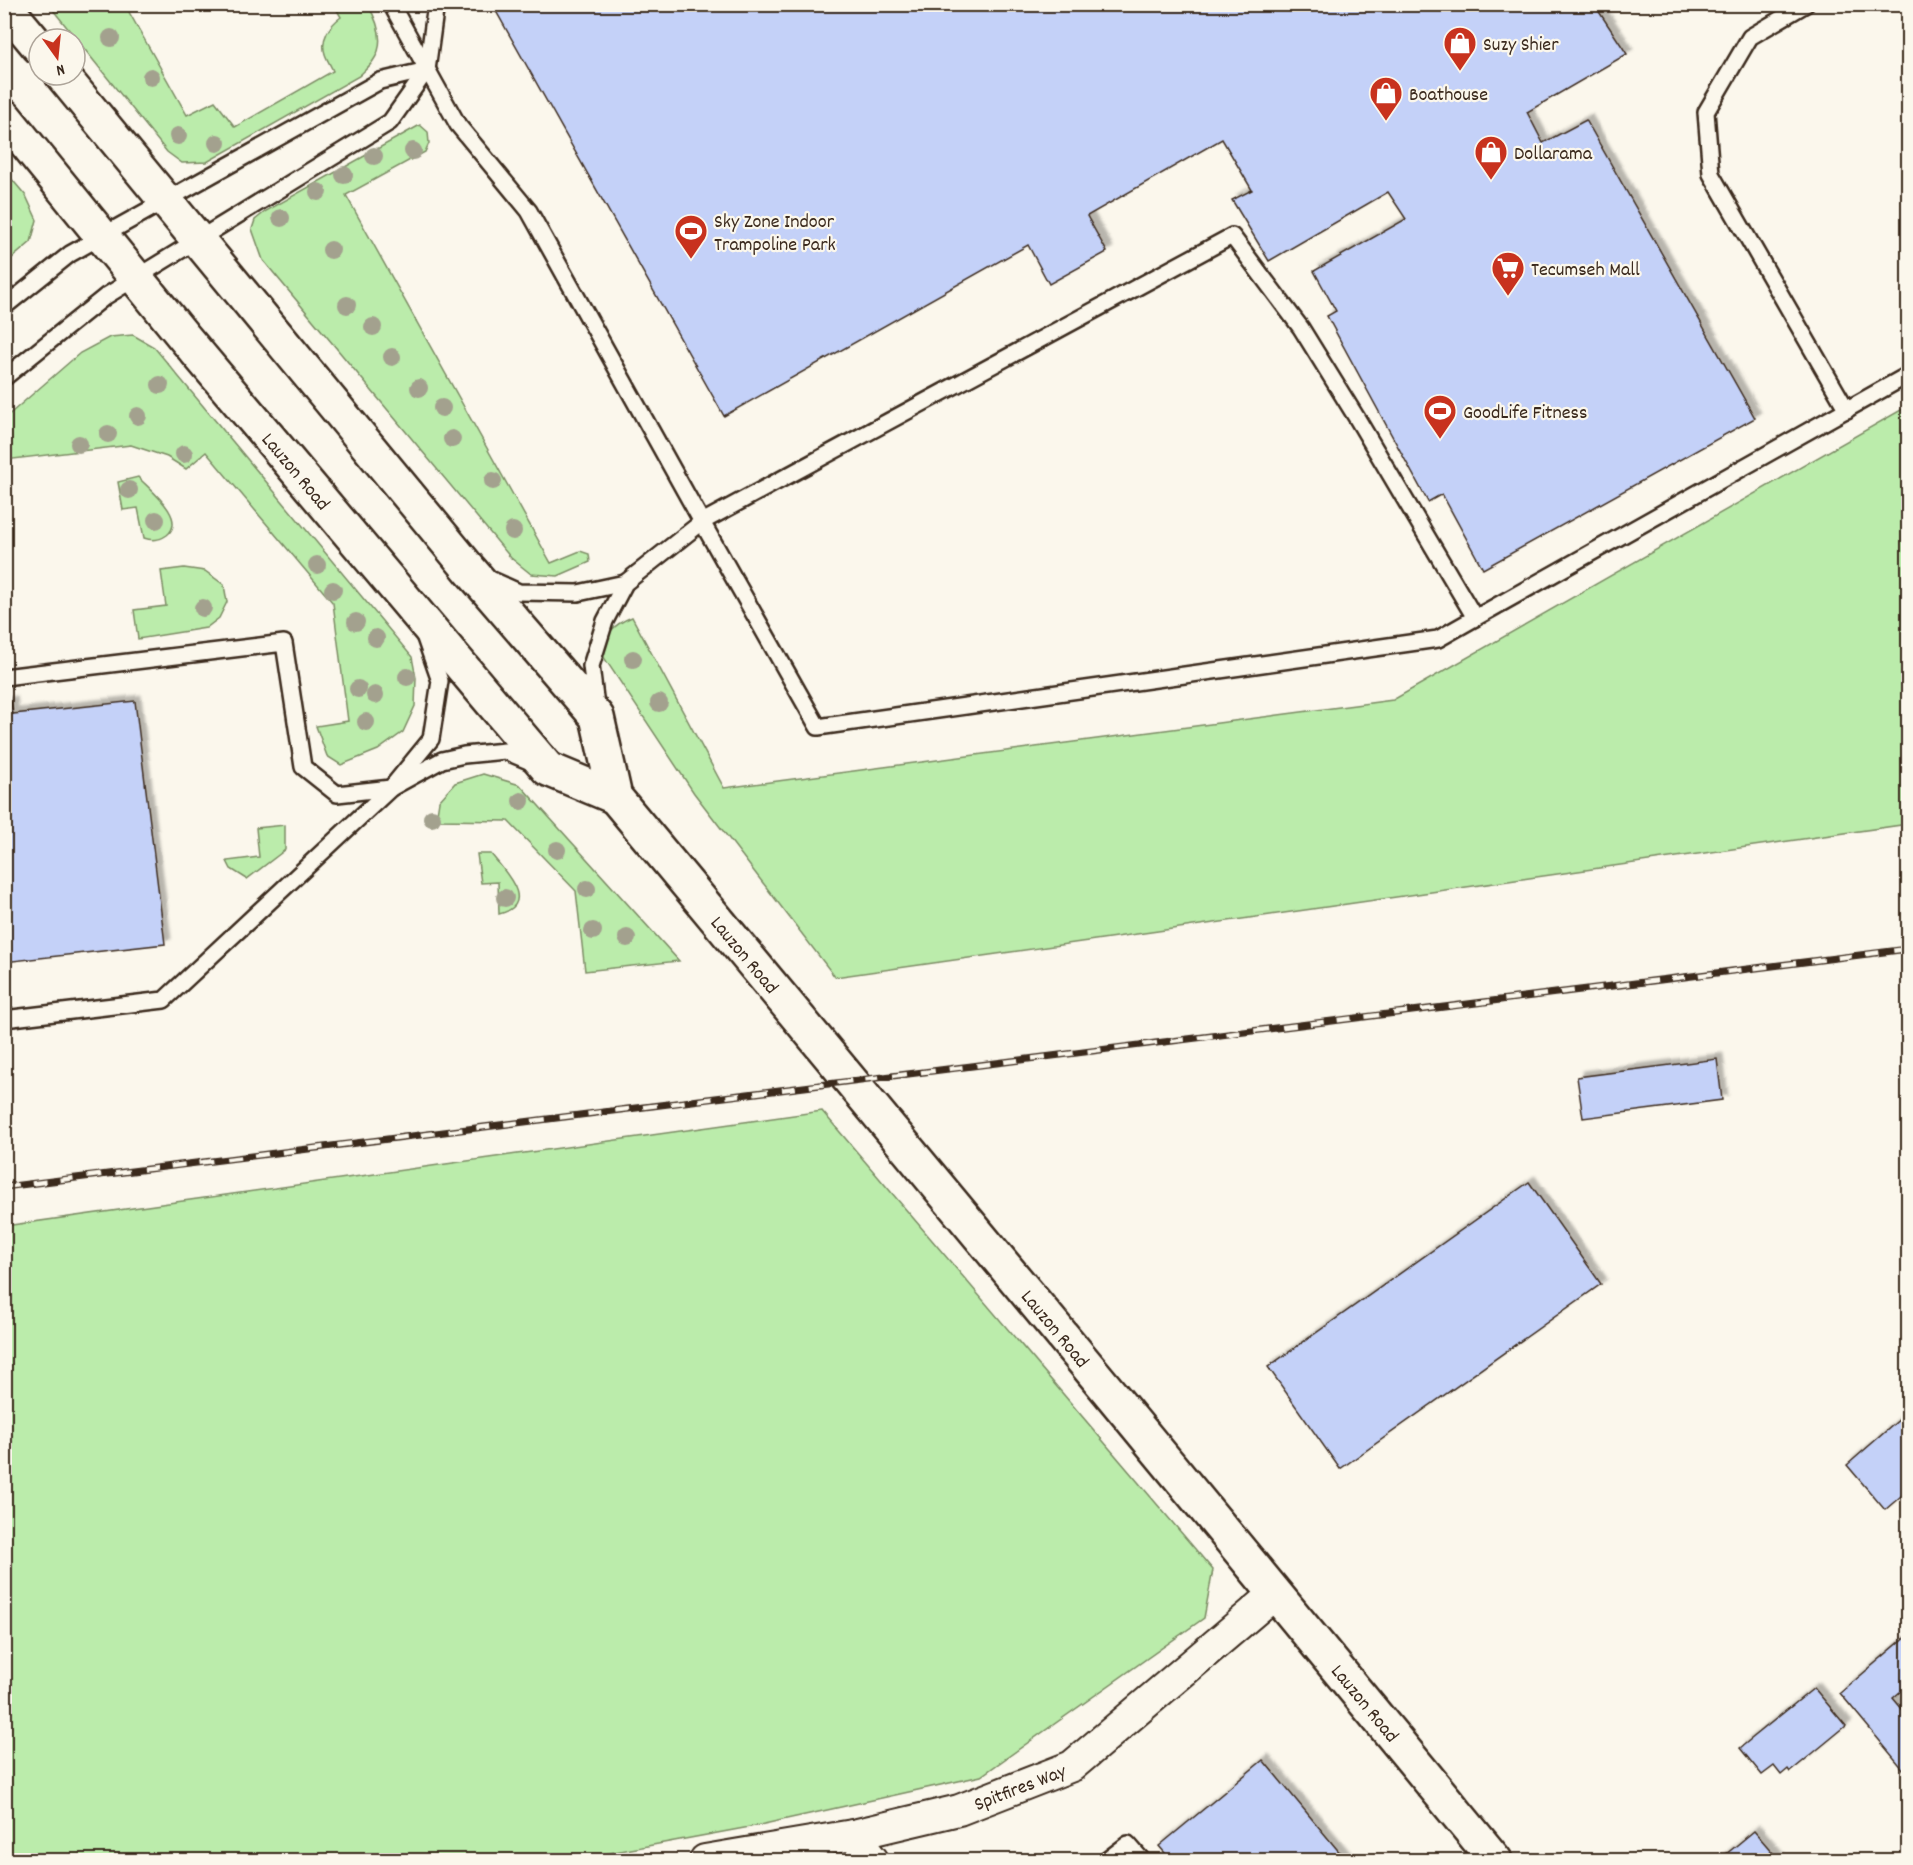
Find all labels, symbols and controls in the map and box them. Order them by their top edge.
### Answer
shop icon: Suzy Shier [1442,25,1478,72]
north arrow [27,27,87,87]
place label: Suzy Shier [1483,32,1559,60]
text: N [53,57,67,81]
shop icon: Boathouse [1368,75,1404,122]
place label: Boathouse [1409,82,1488,110]
shop icon: Dollarama [1473,134,1509,181]
place label: Dollarama [1514,141,1593,169]
place label: Sky Zone Indoor Trampoline Park [714,209,836,260]
sports icon: Sky Zone Indoor Trampoline Park [673,213,709,260]
supermarket icon: Tecumseh Mall [1490,250,1526,297]
place label: Tecumseh Mall [1531,257,1640,285]
sports icon: GoodLife Fitness [1422,393,1458,440]
place label: GoodLife Fitness [1463,400,1587,428]
street label: Lauzon Road [253,428,335,518]
street label: Lauzon Road [702,911,784,1001]
street label: Lauzon Road [1013,1285,1094,1375]
street label: Lauzon Road [1323,1659,1404,1750]
street label: Spitfires Way [971,1758,1072,1820]

